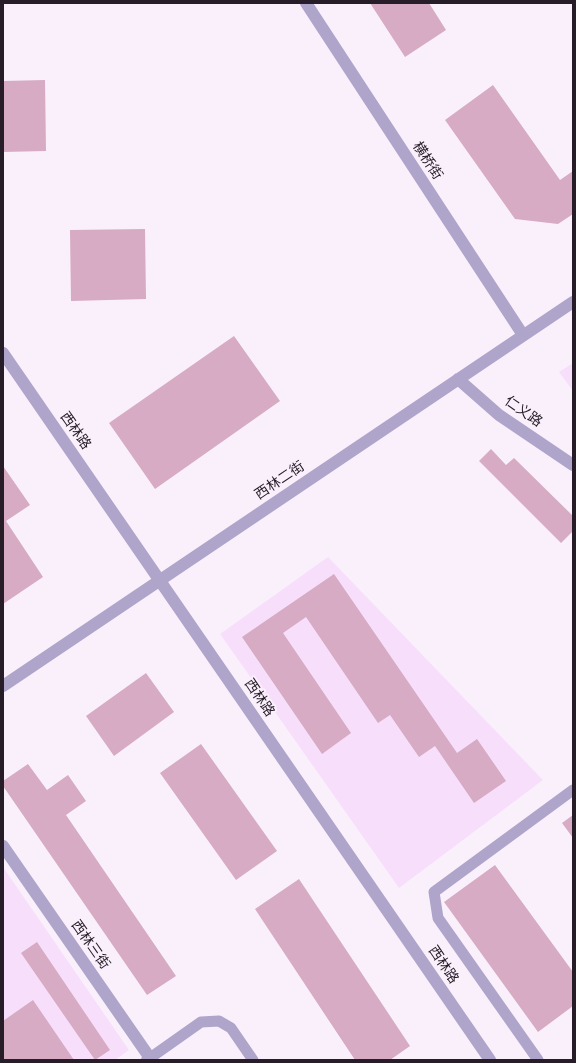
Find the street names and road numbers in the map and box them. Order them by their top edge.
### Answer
street label: 横桥街 [409,139,445,183]
street label: 仁义路 [501,393,545,431]
street label: 西林路 [56,409,94,453]
street label: 西林二街 [252,458,308,504]
street label: 西林路 [240,676,278,720]
street label: 西林三街 [67,917,113,973]
street label: 西林路 [424,943,462,987]

